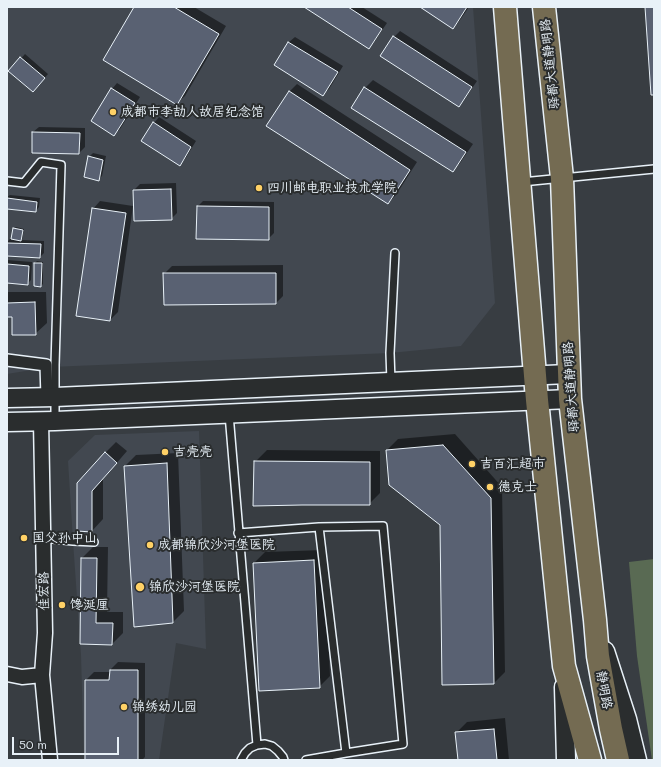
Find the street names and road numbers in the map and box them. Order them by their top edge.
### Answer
street label: 驿都大道静明路 [537,18,563,110]
street label: 驿都大道静明路 [560,341,582,433]
street label: 佳宏路 [36,571,52,611]
street label: 静明路 [593,669,615,711]

